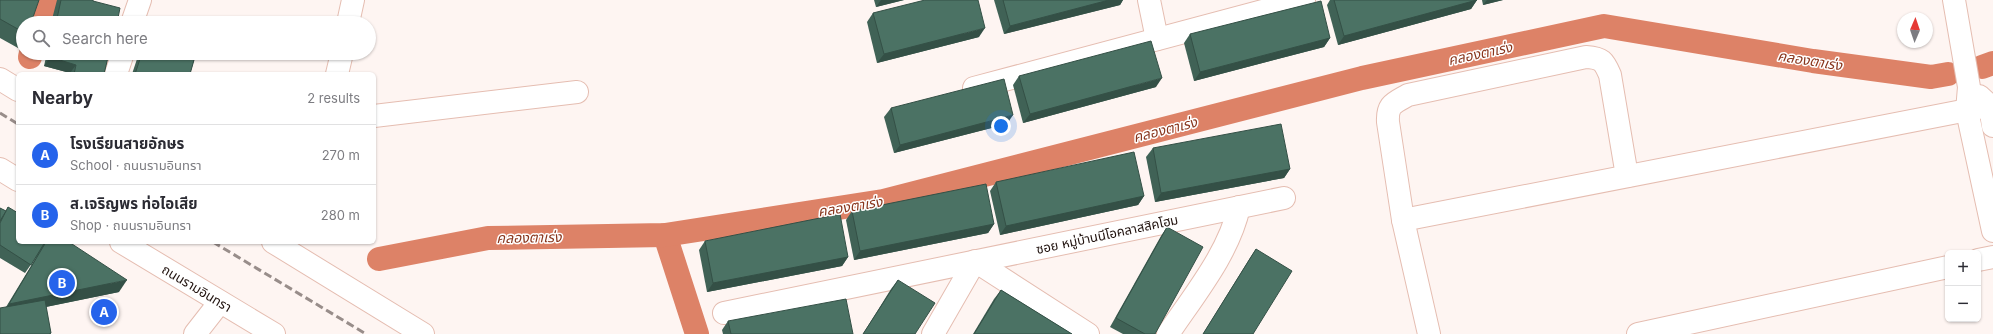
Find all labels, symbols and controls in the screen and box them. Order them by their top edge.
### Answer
north arrow [1897,12,1933,48]
search box [16,16,376,60]
icon: search [30,27,52,49]
text: Search here [62,29,148,48]
water label: คลองตาเร่ง [1446,38,1515,68]
water label: คลองตาเร่ง [1777,47,1845,74]
text: Nearby [32,88,93,108]
text: 2 results [307,90,360,106]
water label: คลองตาเร่ง [1131,113,1200,145]
your location [991,116,1011,136]
text: โรงเรียนสายอักษร [70,134,184,153]
text: A [40,147,50,163]
text: 270 m [322,147,360,163]
text: School · ถนนรามอินทรา [70,157,202,173]
water label: คลองตาเร่ง [817,192,885,219]
text: ส.เจริญพร ท่อไอเสีย [70,194,198,213]
text: B [41,207,49,223]
text: 280 m [321,207,360,223]
street label: ซอย หมู่บ้านนีโอคลาสสิคโฮม [1035,211,1179,257]
text: Shop · ถนนรามอินทรา [70,217,191,233]
water label: คลองตาเร่ง [496,228,563,246]
map controls [1945,250,1981,322]
button: + [1945,250,1981,286]
street label: ถนนรามอินทรา [159,261,235,315]
pin: B [49,268,75,298]
button: − [1945,286,1981,322]
pin: A [91,297,117,327]

